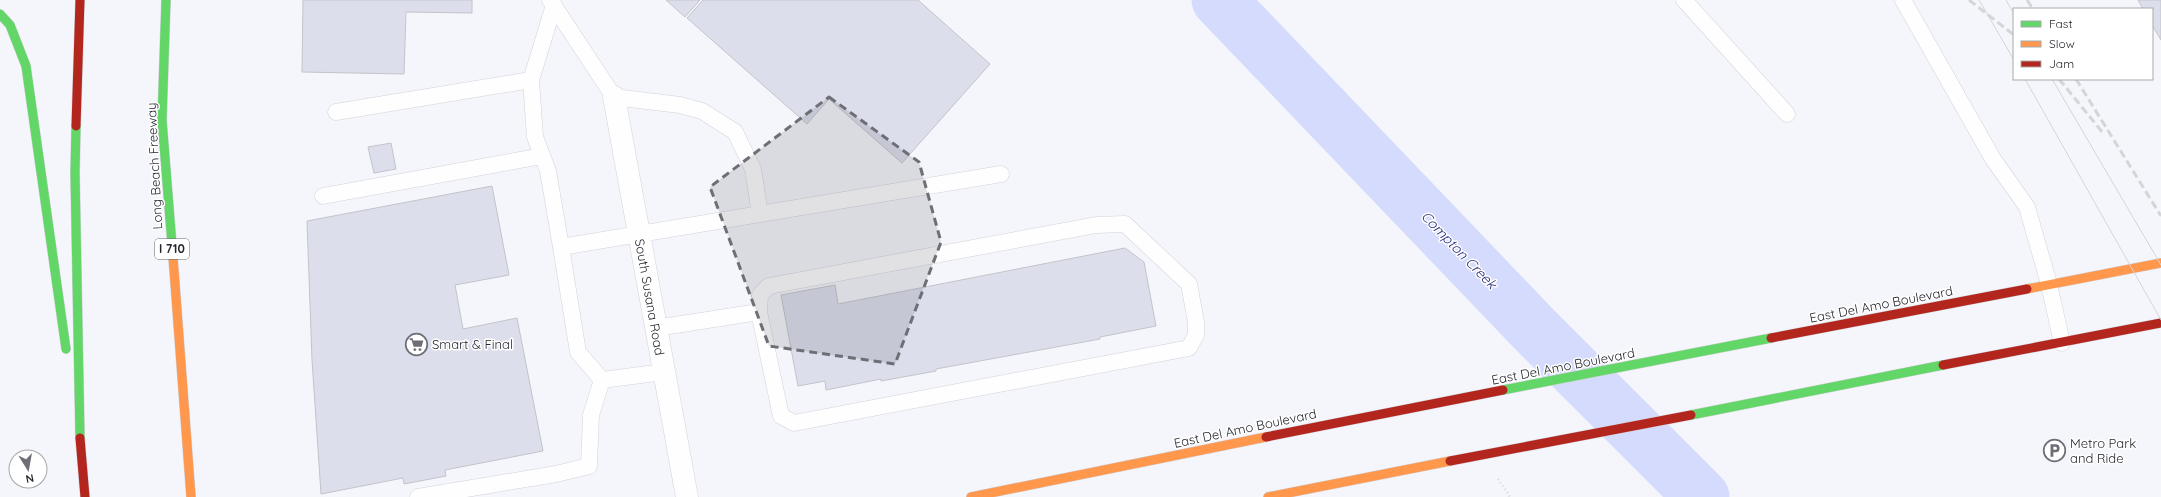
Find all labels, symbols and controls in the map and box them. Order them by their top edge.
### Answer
legend [2013,8,2153,80]
text: Fast [2049,16,2073,31]
text: Slow [2049,36,2075,51]
text: Jam [2049,56,2074,71]
street label: Long Beach Freeway [143,102,165,230]
water label: Compton Creek [1417,207,1502,294]
street label: South Susana Road [632,238,668,356]
road number: I 710 [155,239,189,259]
street label: East Del Amo Boulevard [1808,282,1954,326]
supermarket icon: Smart & Final [404,331,430,357]
place label: Smart & Final [432,336,513,352]
street label: East Del Amo Boulevard [1490,344,1636,388]
street label: East Del Amo Boulevard [1172,405,1318,451]
place label: Metro Park and Ride [2070,435,2136,466]
parking icon: Metro Park and Ride [2041,437,2067,463]
north arrow [8,449,48,489]
text: N [25,471,35,486]

